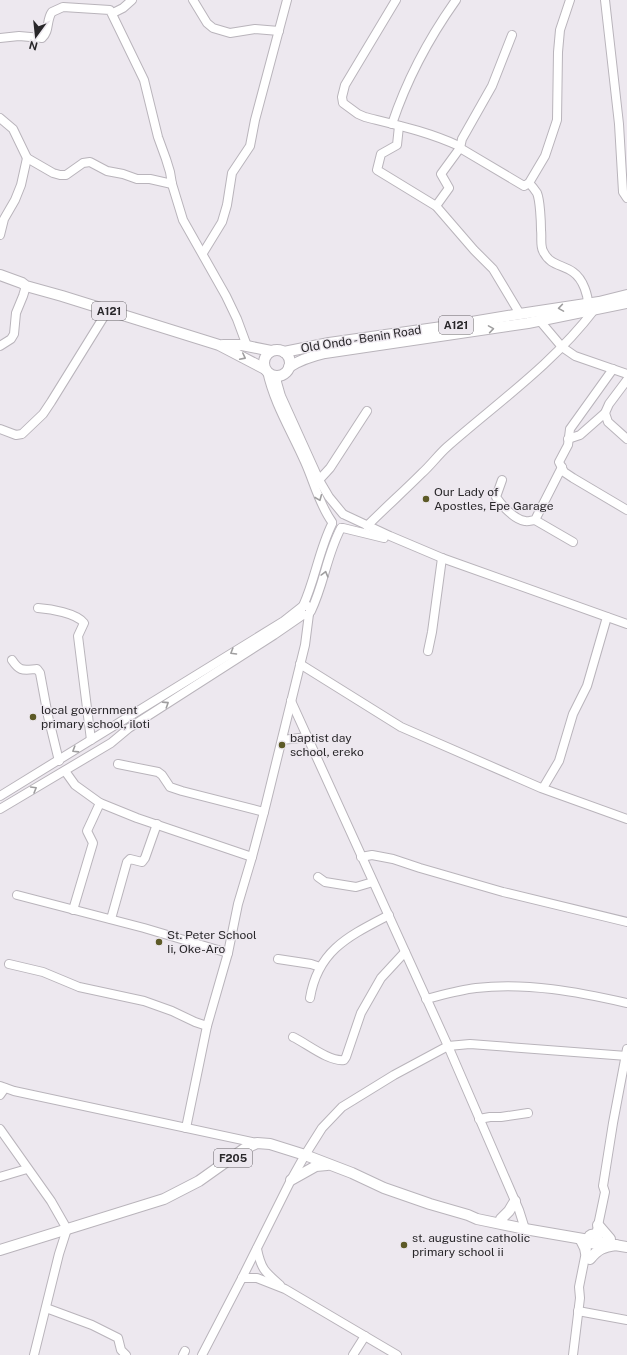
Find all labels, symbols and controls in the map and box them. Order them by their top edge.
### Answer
north arrow [16,16,56,56]
text: N [28,39,39,53]
road number: A121 [92,302,126,320]
one-way arrow [558,303,564,312]
road number: A121 [439,316,473,334]
street label: Old Ondo - Benin Road [300,323,422,355]
one-way arrow [488,325,494,334]
one-way arrow [239,352,246,359]
place label: Our Lady of Apostles, Epe Garage [434,485,554,513]
one-way arrow [314,494,322,501]
marker: Our Lady of Apostles, Epe Garage [421,494,431,504]
one-way arrow [320,571,328,578]
one-way arrow [230,648,237,655]
one-way arrow [162,701,169,708]
place label: local government primary school, iloti [41,703,150,731]
marker: local government primary school, iloti [28,712,38,722]
place label: baptist day school, ereko [290,731,364,759]
marker: baptist day school, ereko [277,740,287,750]
one-way arrow [72,746,79,753]
one-way arrow [30,787,37,794]
place label: St. Peter School Ii, Oke-Aro [167,928,257,956]
marker: St. Peter School Ii, Oke-Aro [154,937,164,947]
road number: F205 [214,1149,252,1167]
place label: st. augustine catholic primary school ii [412,1231,530,1259]
marker: st. augustine catholic primary school ii [399,1240,409,1250]

